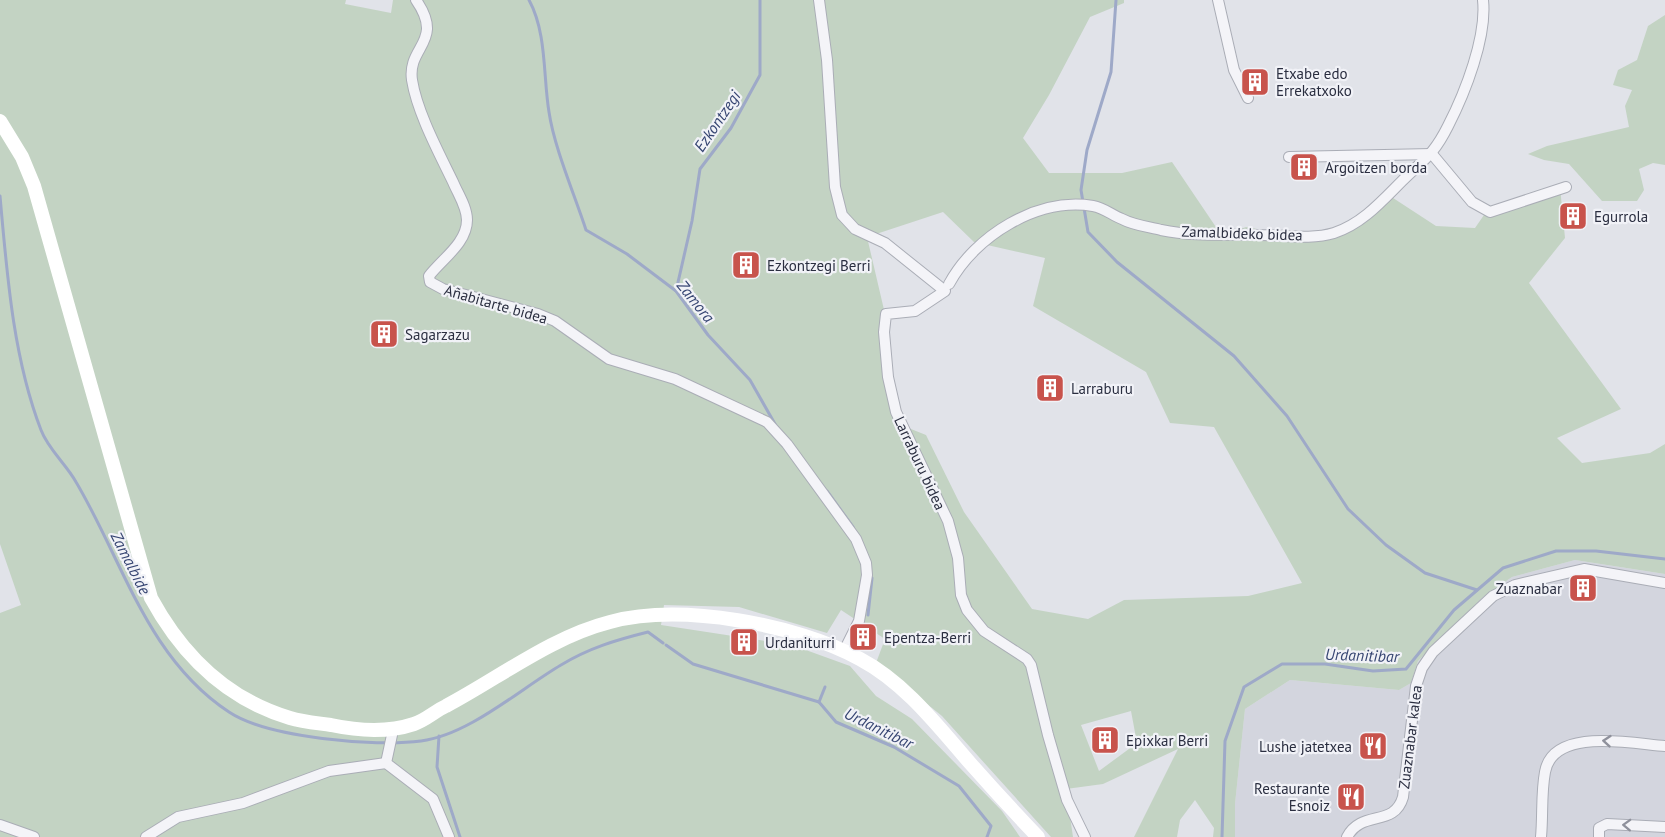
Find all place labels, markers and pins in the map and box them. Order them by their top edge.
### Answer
place label: Etxabe edo Errekatxoko [1276,64,1352,100]
building icon: Etxabe edo Errekatxoko [1239,66,1271,98]
building icon: Argoitzen borda [1288,151,1320,183]
place label: Argoitzen borda [1325,158,1427,177]
building icon: Egurrola [1557,200,1589,232]
place label: Egurrola [1594,207,1648,226]
building icon: Ezkontzegi Berri [730,249,762,281]
place label: Ezkontzegi Berri [767,256,871,275]
building icon: Sagarzazu [368,318,400,350]
place label: Sagarzazu [405,325,470,344]
building icon: Larraburu [1034,372,1066,404]
place label: Larraburu [1071,379,1133,398]
building icon: Zuaznabar [1567,572,1599,604]
place label: Zuaznabar [1496,579,1562,598]
building icon: Epentza-Berri [847,621,879,653]
building icon: Urdaniturri [728,626,760,658]
place label: Epentza-Berri [884,628,971,647]
place label: Urdaniturri [765,633,835,652]
building icon: Epixkar Berri [1089,724,1121,756]
restaurant icon: Lushe jatetxea [1357,730,1389,762]
place label: Epixkar Berri [1126,731,1208,750]
place label: Lushe jatetxea [1259,737,1352,756]
place label: Restaurante Esnoiz [1254,779,1330,815]
restaurant icon: Restaurante Esnoiz [1335,781,1367,813]

